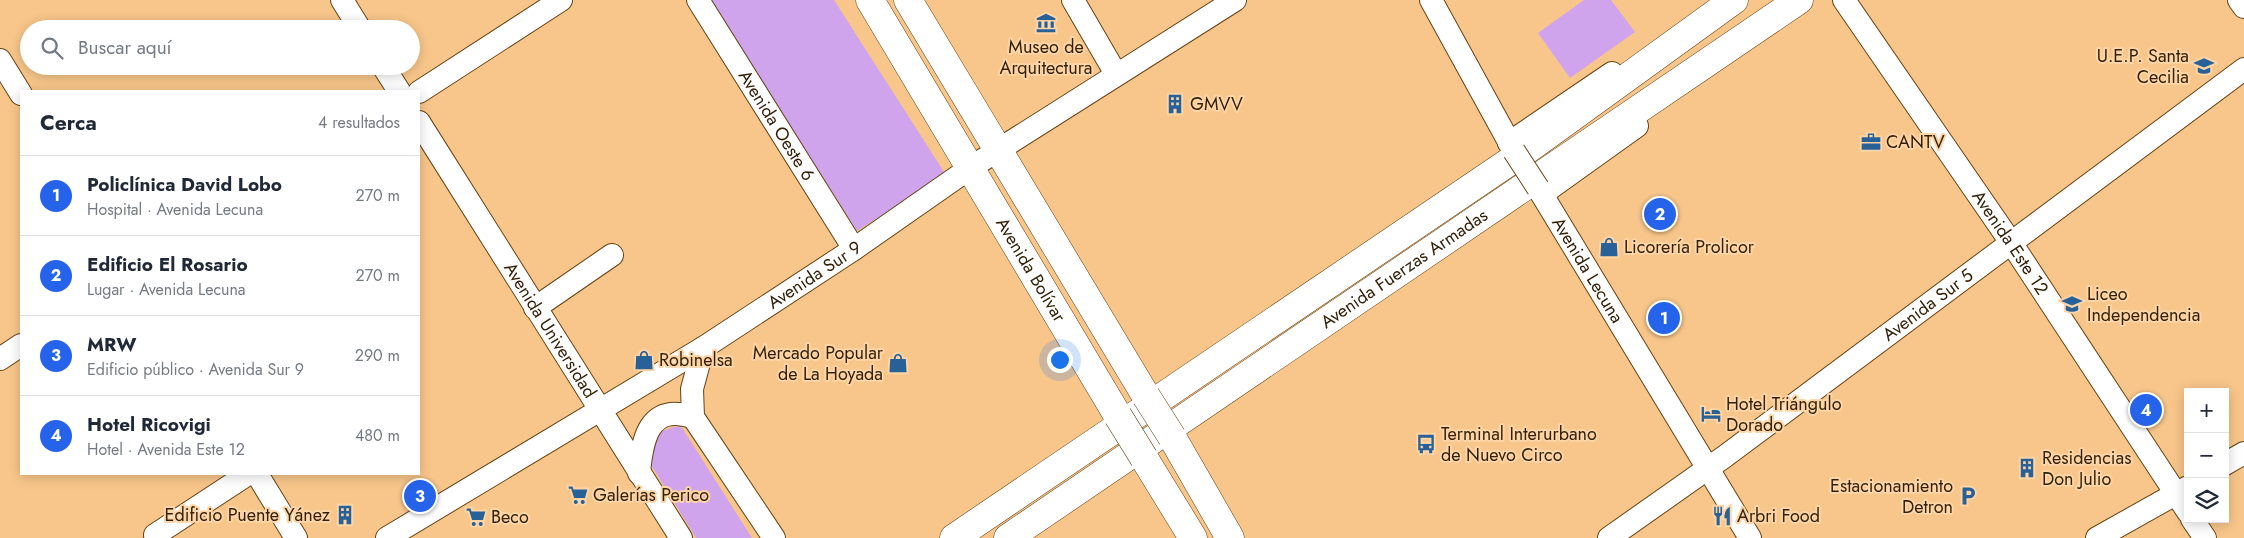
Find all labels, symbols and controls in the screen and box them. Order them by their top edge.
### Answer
museum icon: Museo de Arquitectura [1035,12,1057,34]
search box [20,20,420,75]
icon: search [38,34,66,62]
text: Buscar aquí [78,34,172,61]
place label: Museo de Arquitectura [1000,34,1092,81]
place label: U.E.P. Santa Cecilia [2097,43,2189,90]
school or university icon: U.E.P. Santa Cecilia [2193,55,2215,77]
street label: Avenida Oeste 6 [732,65,821,186]
place label: GMVV [1190,91,1243,117]
building icon: GMVV [1164,93,1186,115]
text: Cerca [40,108,97,138]
text: 4 resultados [318,111,400,134]
place label: CANTV [1886,129,1945,155]
office icon: CANTV [1860,131,1882,153]
text: Policlínica David Lobo [87,171,282,198]
text: 1 [52,184,60,207]
text: 270 m [356,184,400,207]
street label: Avenida Este 12 [1966,185,2055,300]
pin: 2 [1644,195,1676,233]
text: Hospital · Avenida Lecuna [87,198,263,221]
street label: Avenida Fuerzas Armadas [1315,202,1493,335]
street label: Avenida Bolívar [989,212,1073,328]
street label: Avenida Lecuna [1546,212,1630,328]
place label: Licorería Prolicor [1624,234,1755,260]
street label: Avenida Sur 9 [762,235,867,315]
shop icon: Licorería Prolicor [1598,236,1620,258]
text: Edificio El Rosario [87,251,248,278]
street label: Avenida Universidad [498,257,603,403]
street label: Avenida Sur 5 [1877,262,1979,347]
text: 2 [51,264,61,287]
text: 270 m [356,264,400,287]
text: Lugar · Avenida Lecuna [87,278,246,301]
place label: Liceo Independencia [2087,281,2200,328]
school or university icon: Liceo Independencia [2061,293,2083,315]
pin: 1 [1648,299,1680,337]
text: MRW [87,331,136,358]
place label: Mercado Popular de La Hoyada [753,340,884,387]
text: 3 [51,344,61,367]
text: 290 m [355,344,400,367]
place label: Robinelsa [659,347,733,373]
your location [1047,347,1073,373]
shop icon: Robinelsa [633,349,655,371]
shop icon: Mercado Popular de La Hoyada [887,352,909,374]
text: Edificio público · Avenida Sur 9 [87,358,304,381]
map controls [2184,388,2229,523]
button: + [2184,388,2229,433]
place label: Hotel Triángulo Dorado [1726,391,1842,438]
pin: 4 [2130,391,2162,429]
hotel icon: Hotel Triángulo Dorado [1700,403,1722,425]
text: Hotel Ricovigi [87,411,211,438]
place label: Terminal Interurbano de Nuevo Circo [1441,421,1597,468]
text: 4 [50,424,62,447]
text: 480 m [355,424,400,447]
bus stop icon: Terminal Interurbano de Nuevo Circo [1415,433,1437,455]
button: − [2184,433,2229,478]
text: Hotel · Avenida Este 12 [87,438,245,461]
place label: Residencias Don Julio [2042,445,2131,492]
building icon: Residencias Don Julio [2016,457,2038,479]
place label: Estacionamiento Detron [1830,473,1953,520]
pin: 3 [404,477,436,515]
button: layers [2184,478,2229,523]
place label: Galerías Perico [593,482,709,508]
supermarket icon: Galerías Perico [567,484,589,506]
parking icon: Estacionamiento Detron [1957,485,1979,507]
place label: Edificio Puente Yánez [165,502,331,528]
place label: Arbri Food [1737,503,1820,529]
building icon: Edificio Puente Yánez [334,504,356,526]
place label: Beco [491,504,529,530]
restaurant icon: Arbri Food [1711,505,1733,527]
supermarket icon: Beco [465,506,487,528]

